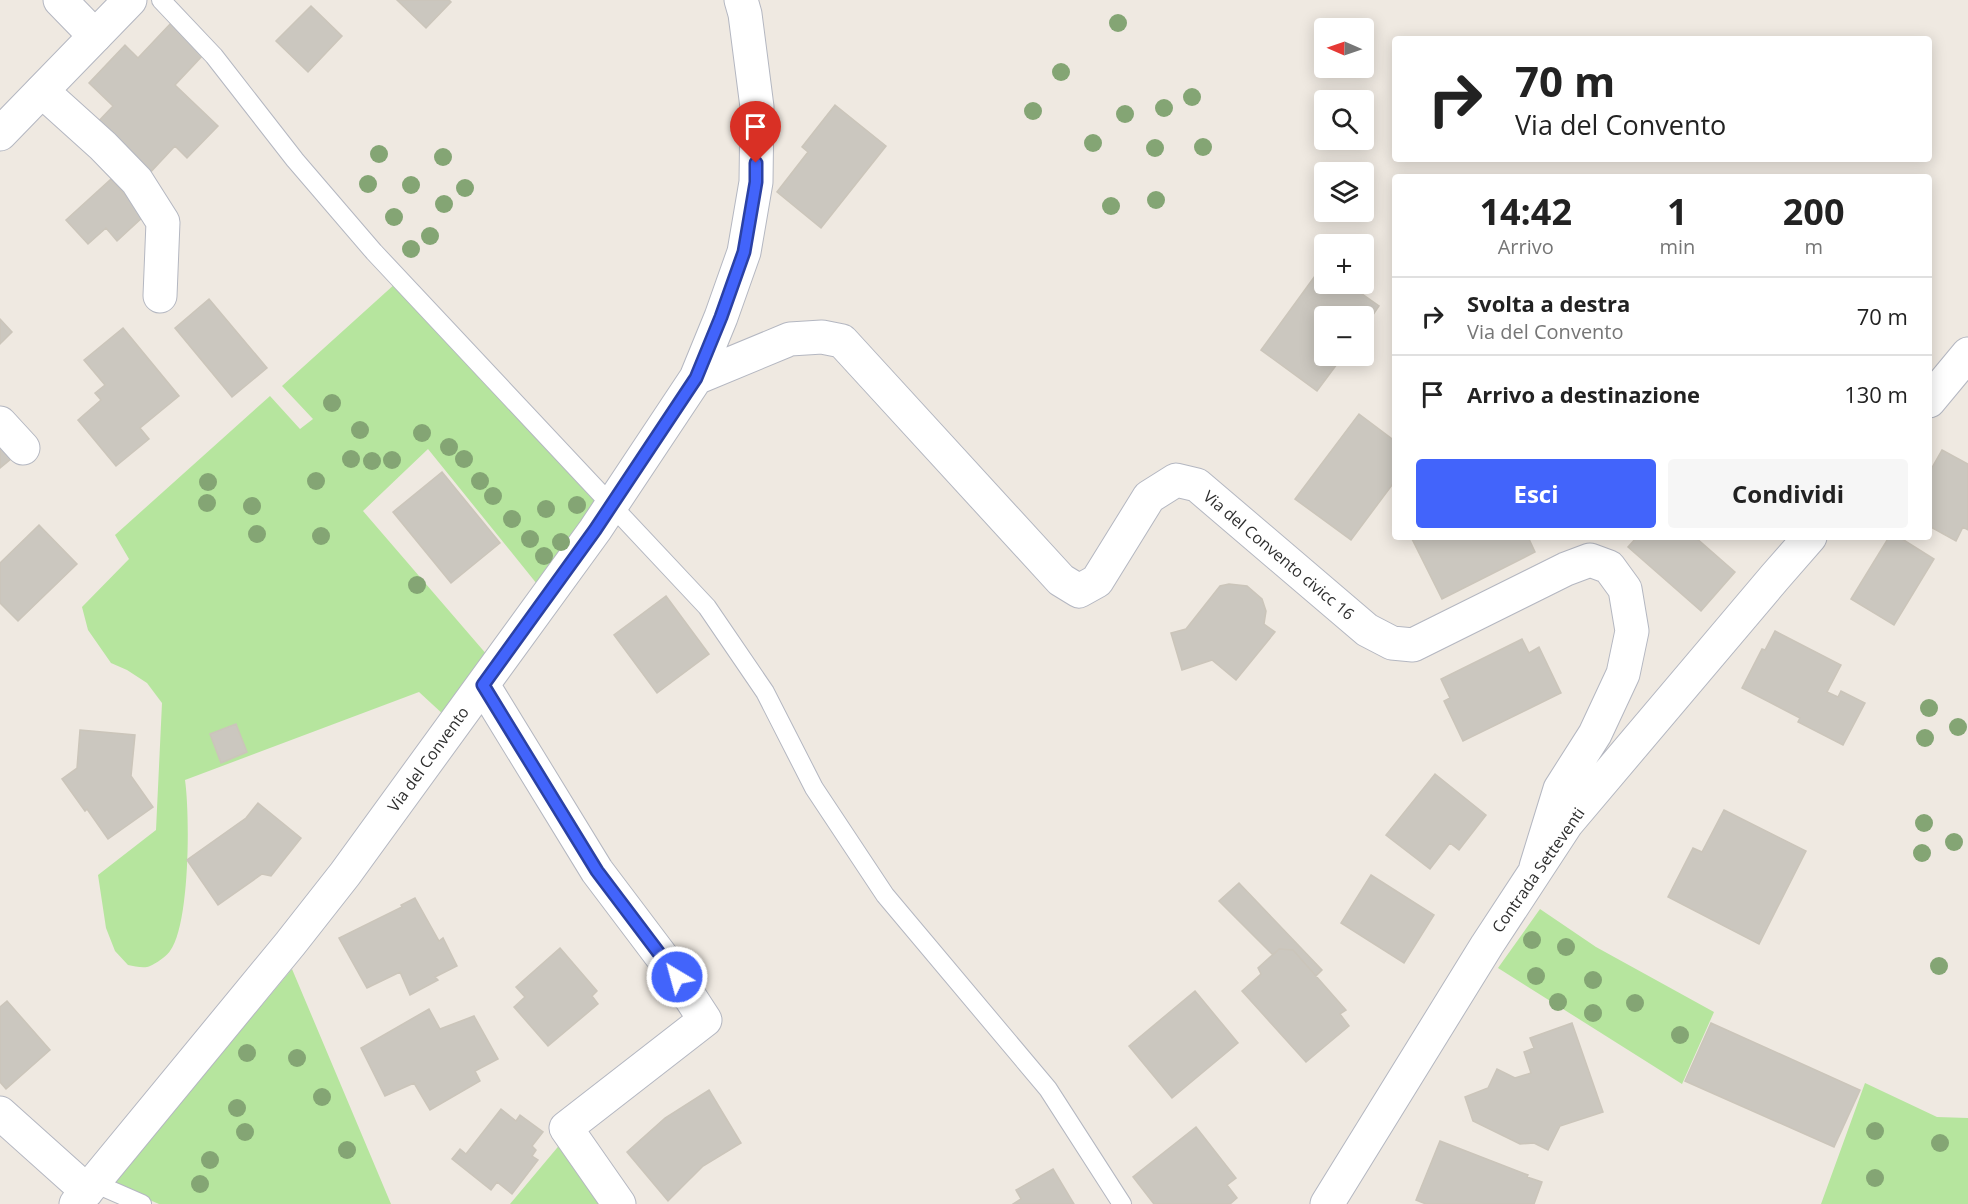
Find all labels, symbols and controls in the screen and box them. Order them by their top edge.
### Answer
north arrow [1314,18,1374,78]
map controls [1314,18,1374,366]
text: 70 m [1515,52,1615,109]
icon: right [1416,60,1494,138]
button: search [1314,90,1374,150]
pin [730,101,781,163]
text: Via del Convento [1515,106,1726,143]
icon: arrive [739,110,772,143]
button: layers [1314,162,1374,222]
text: 14:42 [1479,187,1572,236]
text: 1 [1667,187,1688,236]
text: 200 [1783,187,1845,236]
text: Arrivo [1498,233,1554,260]
text: min [1659,233,1695,260]
text: m [1804,233,1823,260]
button: + [1314,234,1374,294]
text: Svolta a destra [1467,288,1630,318]
icon: right [1416,300,1449,333]
text: 70 m [1857,301,1908,331]
button: − [1314,306,1374,366]
text: Via del Convento [1467,318,1624,345]
icon: arrive [1416,378,1449,411]
text: Arrivo a destinazione [1467,379,1700,409]
text: 130 m [1844,379,1908,409]
button: Esci [1416,459,1656,528]
button: Condividi [1668,459,1908,528]
street label: Via del Convento civicc 16 [1199,485,1359,625]
street label: Via del Convento [382,702,474,816]
street label: Contrada Setteventi [1486,803,1590,937]
position arrow [645,945,709,1009]

